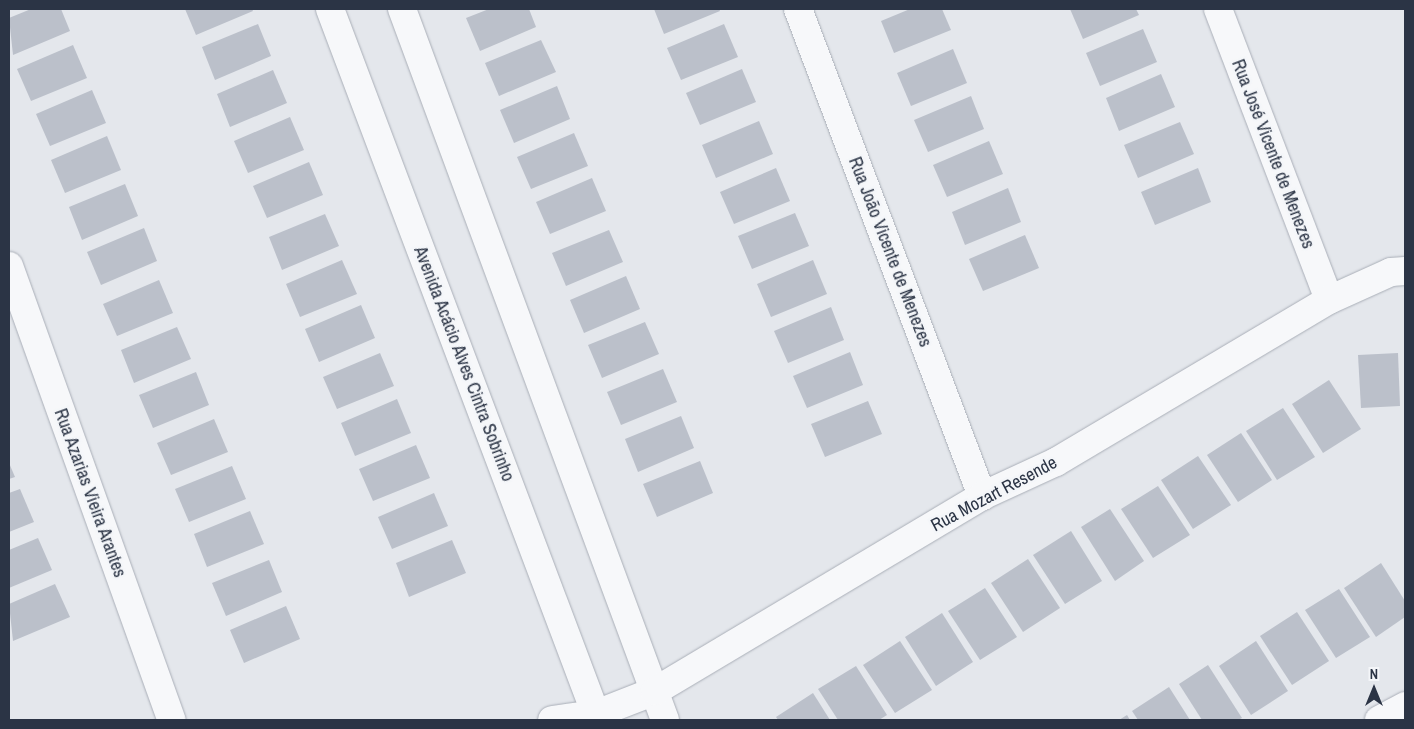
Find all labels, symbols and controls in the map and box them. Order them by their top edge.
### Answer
street label: Rua José Vicente de Menezes [1227,56,1319,252]
street label: Rua João Vicente de Menezes [844,154,936,350]
street label: Avenida Acácio Alves Cintra Sobrinho [409,243,519,485]
street label: Rua Azarias Vieira Arantes [49,405,131,581]
street label: Rua Mozart Resende [927,452,1061,536]
north arrow [1349,664,1399,714]
text: N [1370,665,1378,683]

